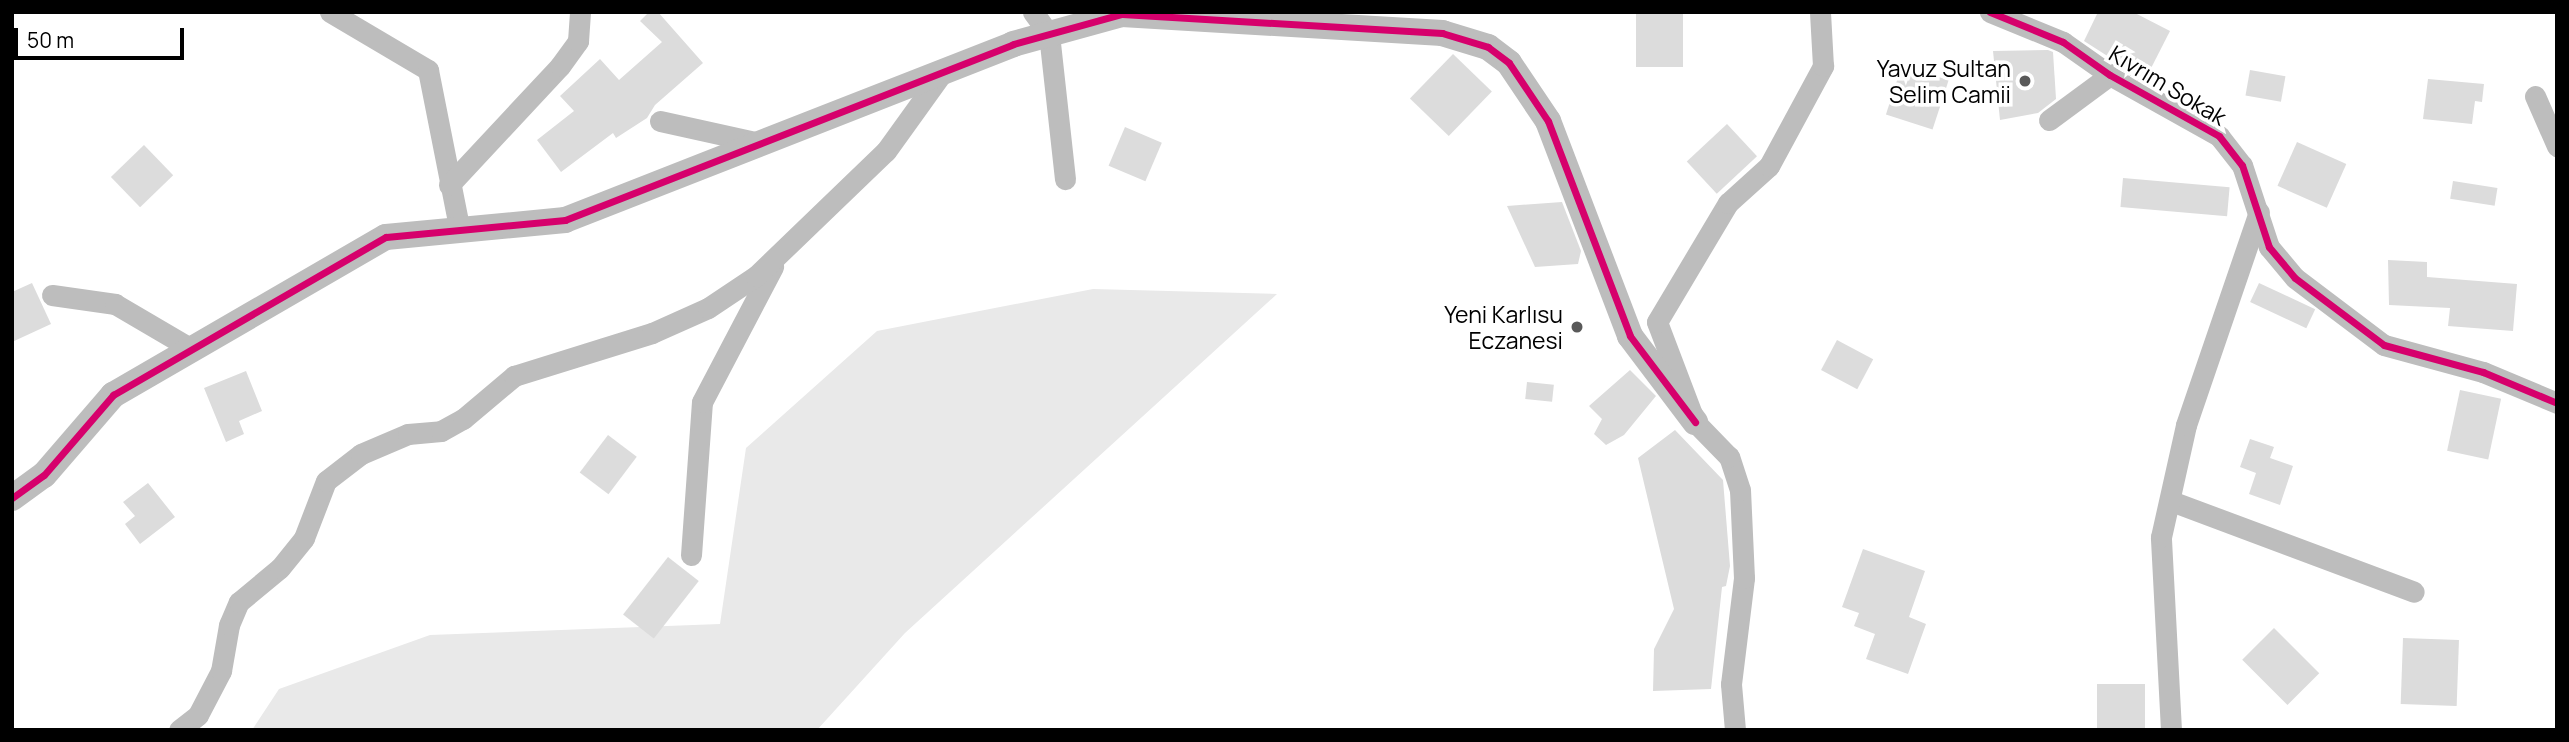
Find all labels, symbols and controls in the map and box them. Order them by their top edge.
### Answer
scale bar [18,14,187,58]
text: 50 m [27,26,74,54]
street label: Kıvrım Sokak [2104,39,2232,131]
place label: Yavuz Sultan Selim Camii [1877,54,2011,108]
marker: Yavuz Sultan Selim Camii [2017,73,2033,89]
place label: Yeni Karlısu Eczanesi [1444,300,1563,354]
marker: Yeni Karlısu Eczanesi [1569,319,1585,335]

